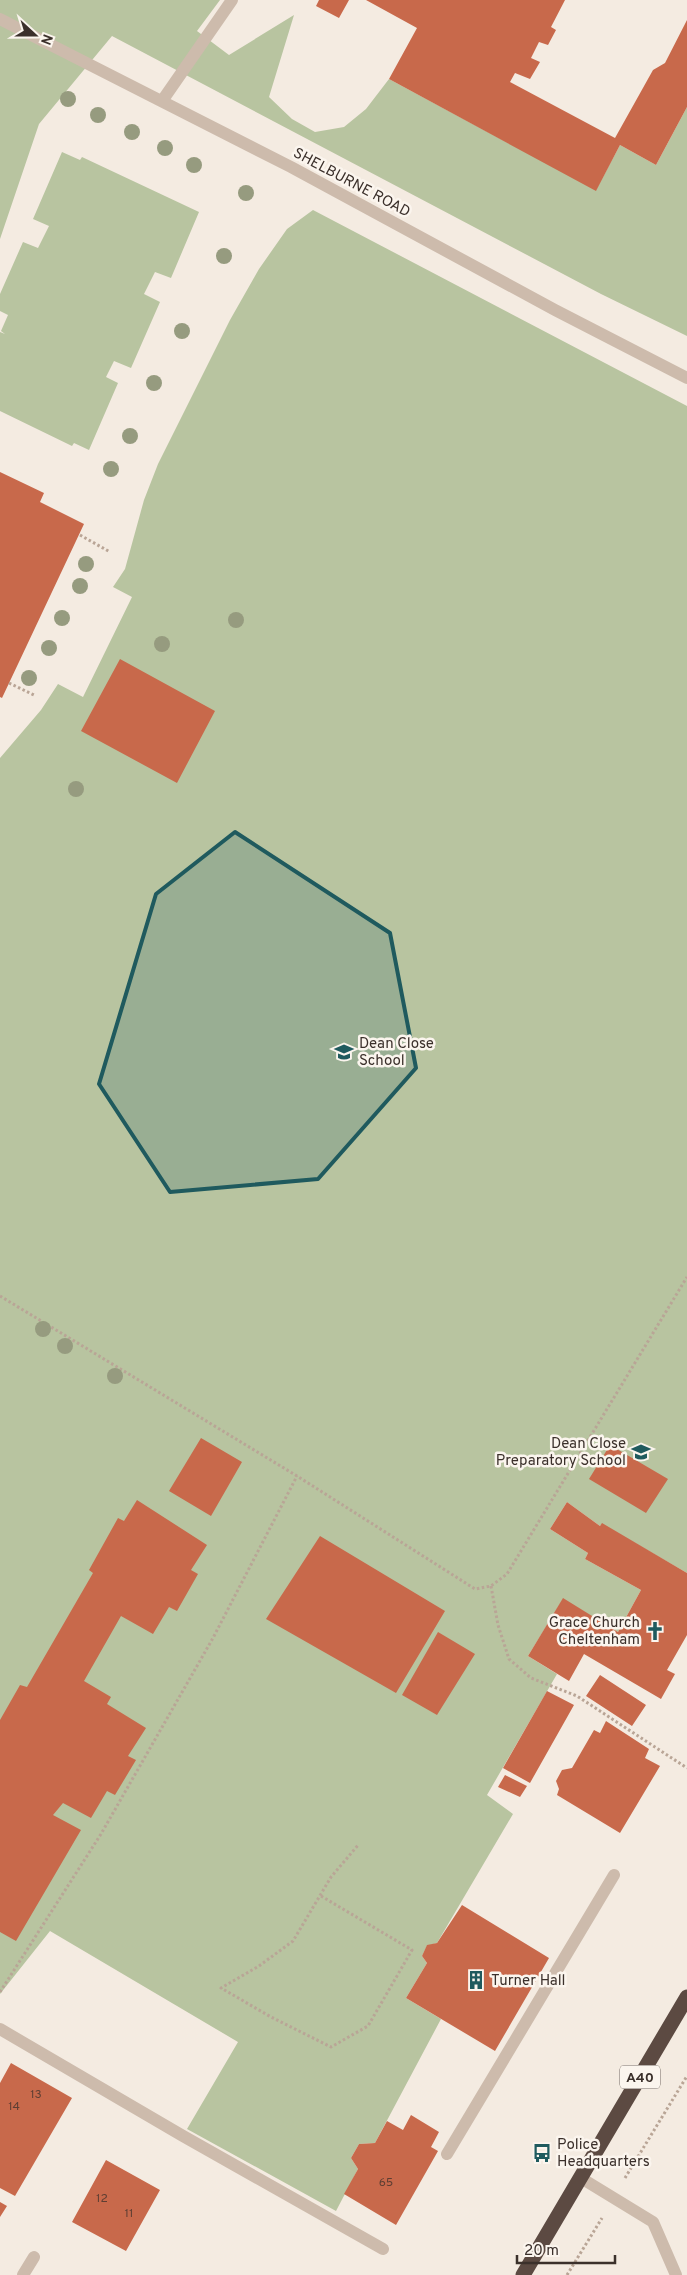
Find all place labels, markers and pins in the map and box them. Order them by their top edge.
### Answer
place label: Dean Close School [359,1035,434,1071]
school or university icon: Dean Close School [333,1041,355,1063]
place label: Dean Close Preparatory School [496,1435,626,1471]
school or university icon: Dean Close Preparatory School [630,1441,652,1463]
place label: Grace Church Cheltenham [549,1614,640,1650]
church icon: Grace Church Cheltenham [644,1620,666,1642]
building icon: Turner Hall [465,1969,487,1991]
place label: Turner Hall [491,1972,566,1991]
place label: Police Headquarters [557,2136,650,2172]
bus stop icon: Police Headquarters [531,2142,553,2164]

